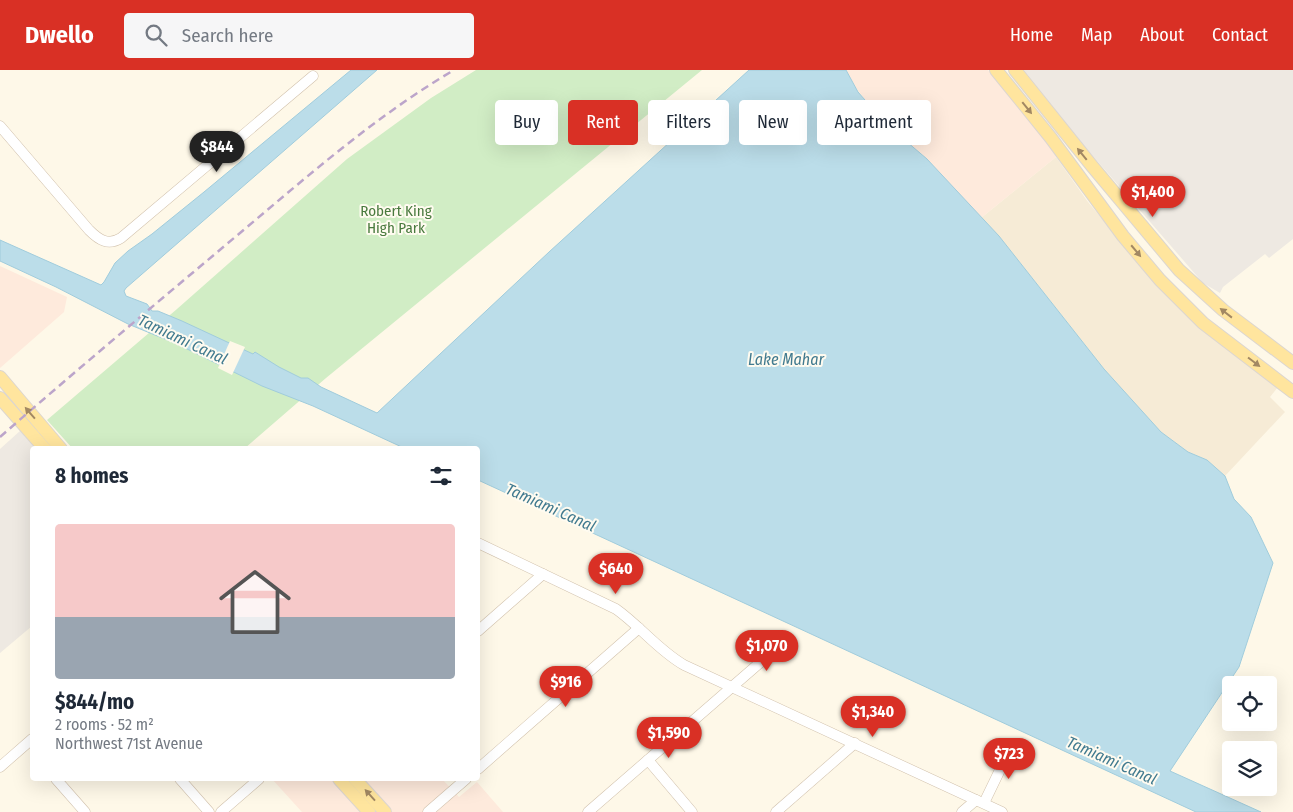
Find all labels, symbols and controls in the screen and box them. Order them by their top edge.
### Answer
search box [124,13,474,58]
text: Dwello [25,21,94,49]
icon: search [142,21,170,49]
text: Search here [182,24,273,47]
text: Home [1010,24,1053,46]
text: Map [1081,24,1112,46]
text: About [1140,24,1184,46]
text: Contact [1212,24,1268,46]
chip: Buy [495,100,558,145]
chip: Rent [568,100,638,145]
chip: Filters [648,100,729,145]
chip: New [739,100,807,145]
chip: Apartment [817,100,931,145]
one-way arrow [1022,101,1033,114]
pin: $844 [187,131,247,173]
text: $844 [201,137,233,156]
one-way arrow [1076,148,1087,161]
pin: $1,400 [1112,176,1194,218]
text: $1,400 [1131,182,1175,201]
park label: Robert King High Park [360,202,432,237]
one-way arrow [1130,245,1141,258]
one-way arrow [1220,307,1233,318]
water label: Tamiami Canal [135,311,230,368]
water label: Lake Mahar [748,350,824,369]
one-way arrow [1247,357,1261,367]
one-way arrow [25,407,36,420]
icon: filters [427,462,455,490]
text: 8 homes [55,463,129,489]
water label: Tamiami Canal [503,479,599,536]
pin: $640 [586,552,646,595]
icon: home [210,557,300,647]
text: $640 [599,559,633,578]
pin: $1,070 [726,630,808,672]
text: $1,070 [746,636,788,655]
pin: $916 [536,666,596,708]
text: $916 [551,672,581,691]
map controls [1222,676,1277,796]
button: locate [1222,676,1277,731]
text: $844/mo [55,689,134,715]
pin: $1,340 [832,696,914,738]
text: $1,340 [852,702,894,721]
text: 2 rooms · 52 m² [55,715,154,734]
pin: $1,590 [628,716,710,759]
text: $1,590 [648,723,690,742]
water label: Tamiami Canal [1064,732,1160,789]
text: Northwest 71st Avenue [55,734,203,753]
pin: $723 [979,738,1039,780]
button: layers [1222,741,1277,796]
text: $723 [994,744,1024,763]
one-way arrow [364,790,376,802]

